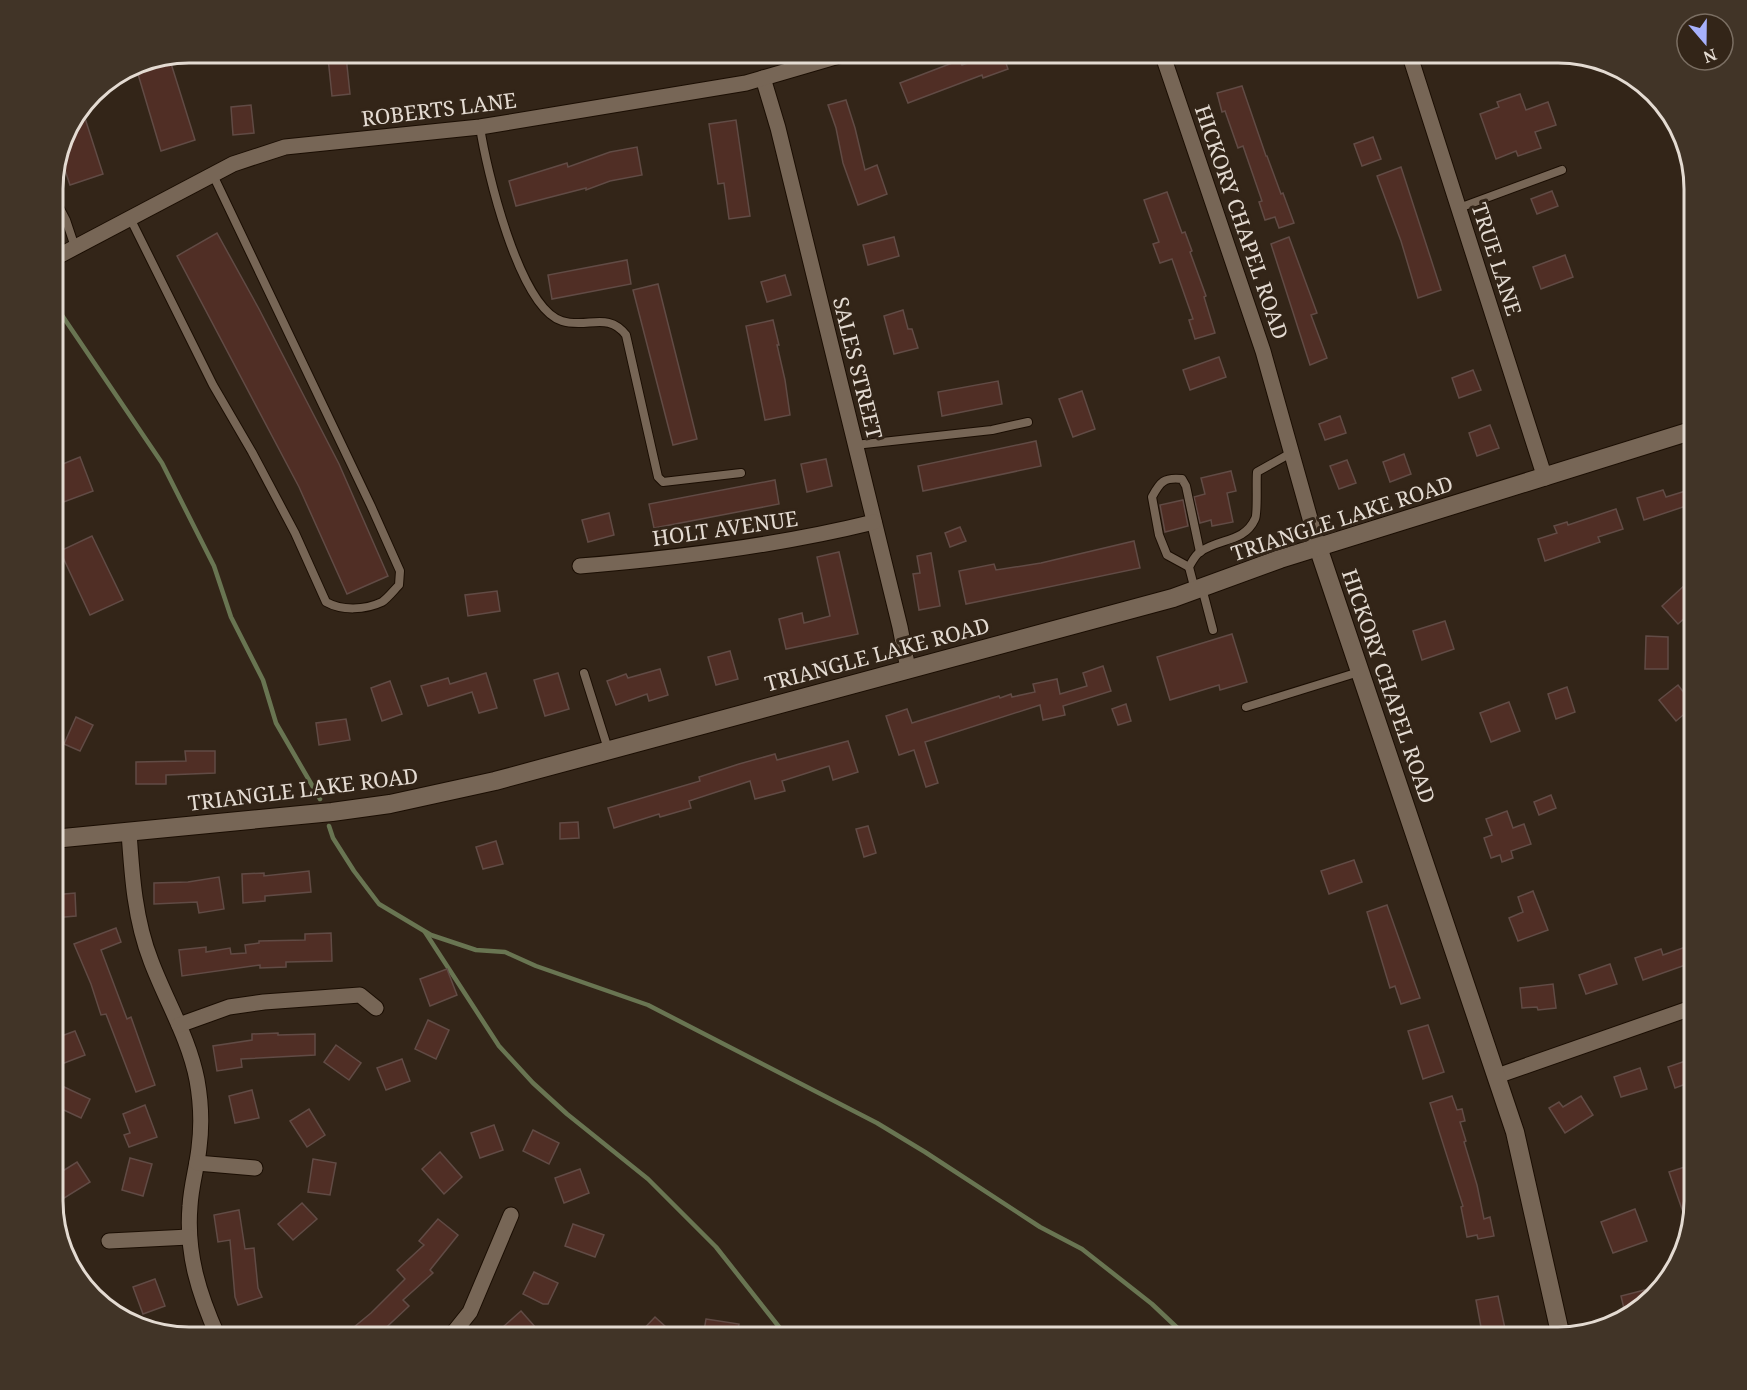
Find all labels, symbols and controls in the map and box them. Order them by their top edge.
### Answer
north arrow [1675,12,1735,72]
text: N [1700,44,1720,69]
street label: ROBERTS LANE [360,86,518,132]
street label: HICKORY CHAPEL ROAD [1189,101,1295,343]
street label: TRUE LANE [1466,199,1528,319]
street label: SALES STREET [827,294,889,442]
street label: TRIANGLE LAKE ROAD [1228,469,1456,567]
street label: HOLT AVENUE [650,504,800,552]
street label: HICKORY CHAPEL ROAD [1336,565,1442,807]
street label: TRIANGLE LAKE ROAD [762,611,992,697]
street label: TRIANGLE LAKE ROAD [186,761,420,817]

